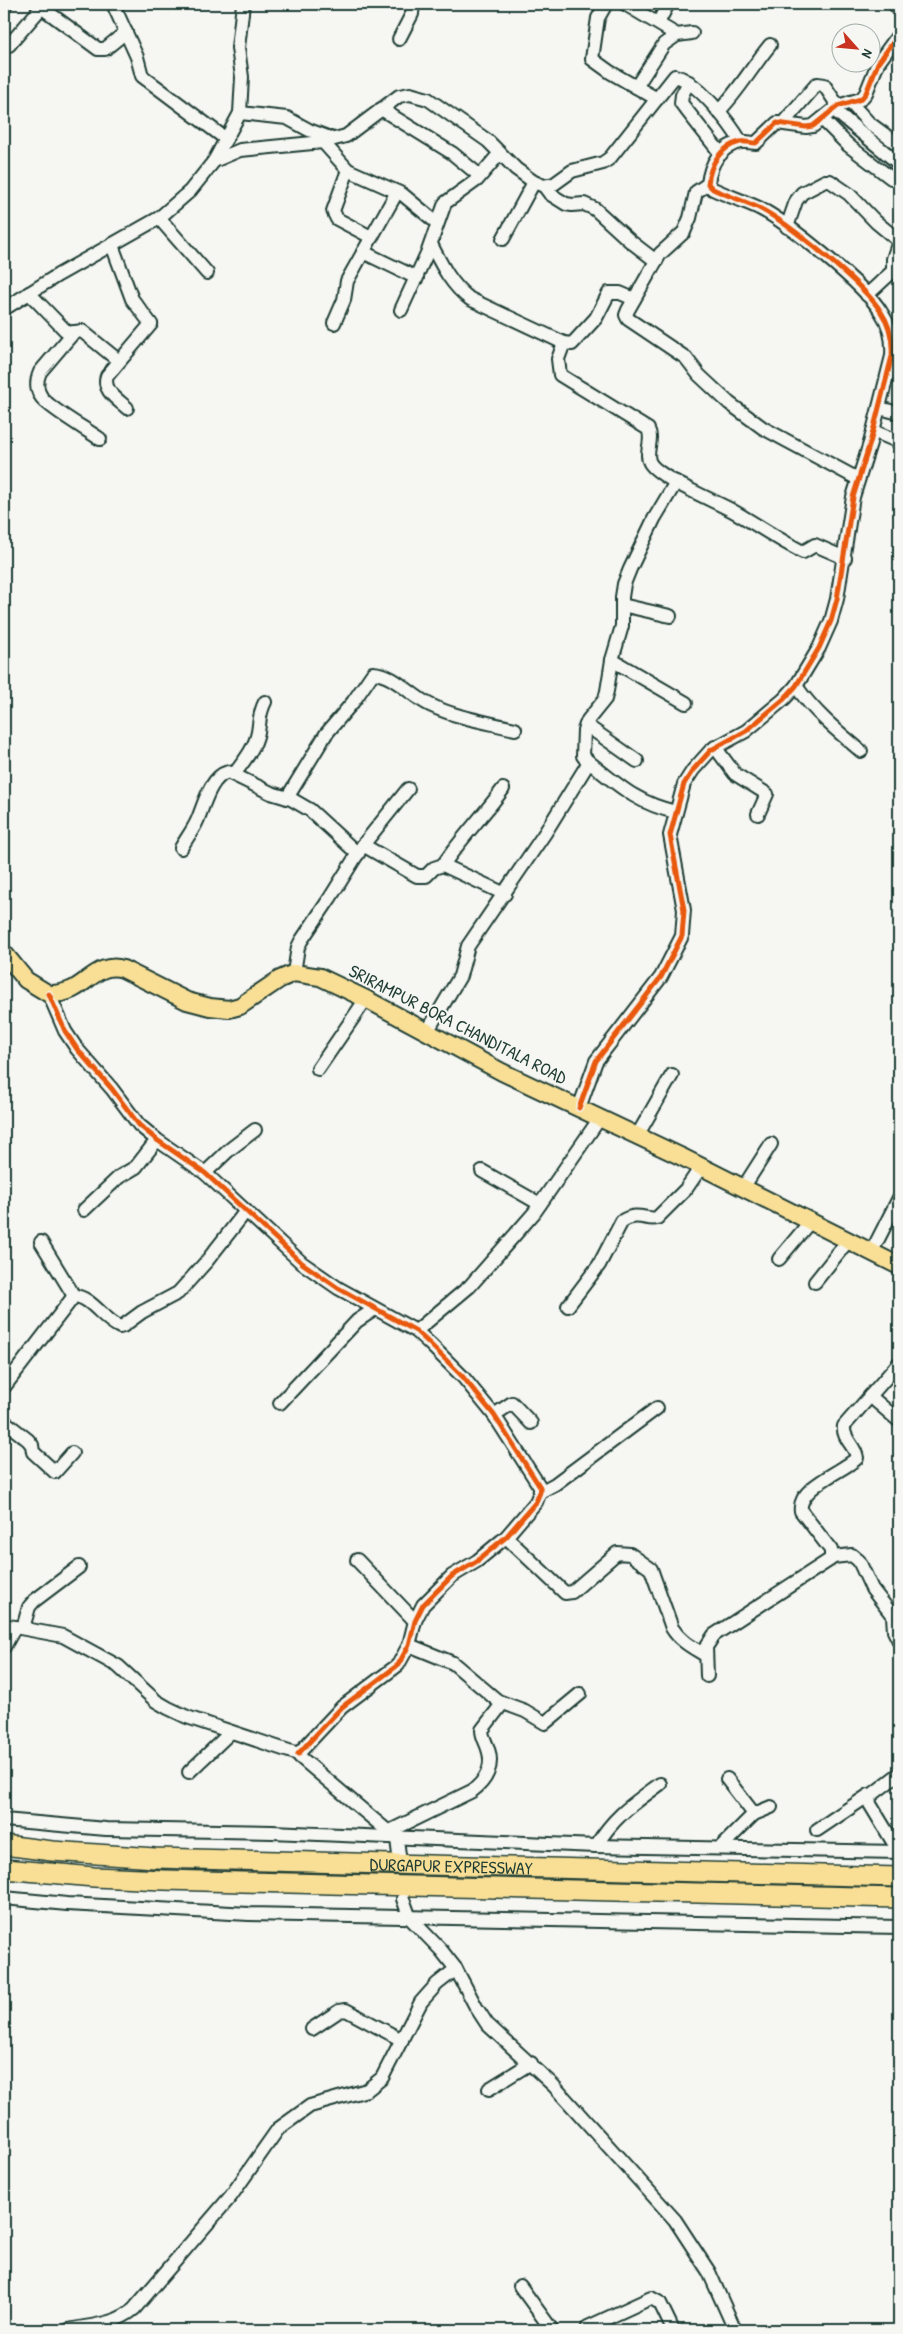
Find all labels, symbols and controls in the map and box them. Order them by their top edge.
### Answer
north arrow [830,22,880,72]
text: N [858,46,878,62]
street label: SRIRAMPUR BORA CHANDITALA ROAD [345,958,572,1090]
street label: DURGAPUR EXPRESSWAY [369,1851,533,1880]

